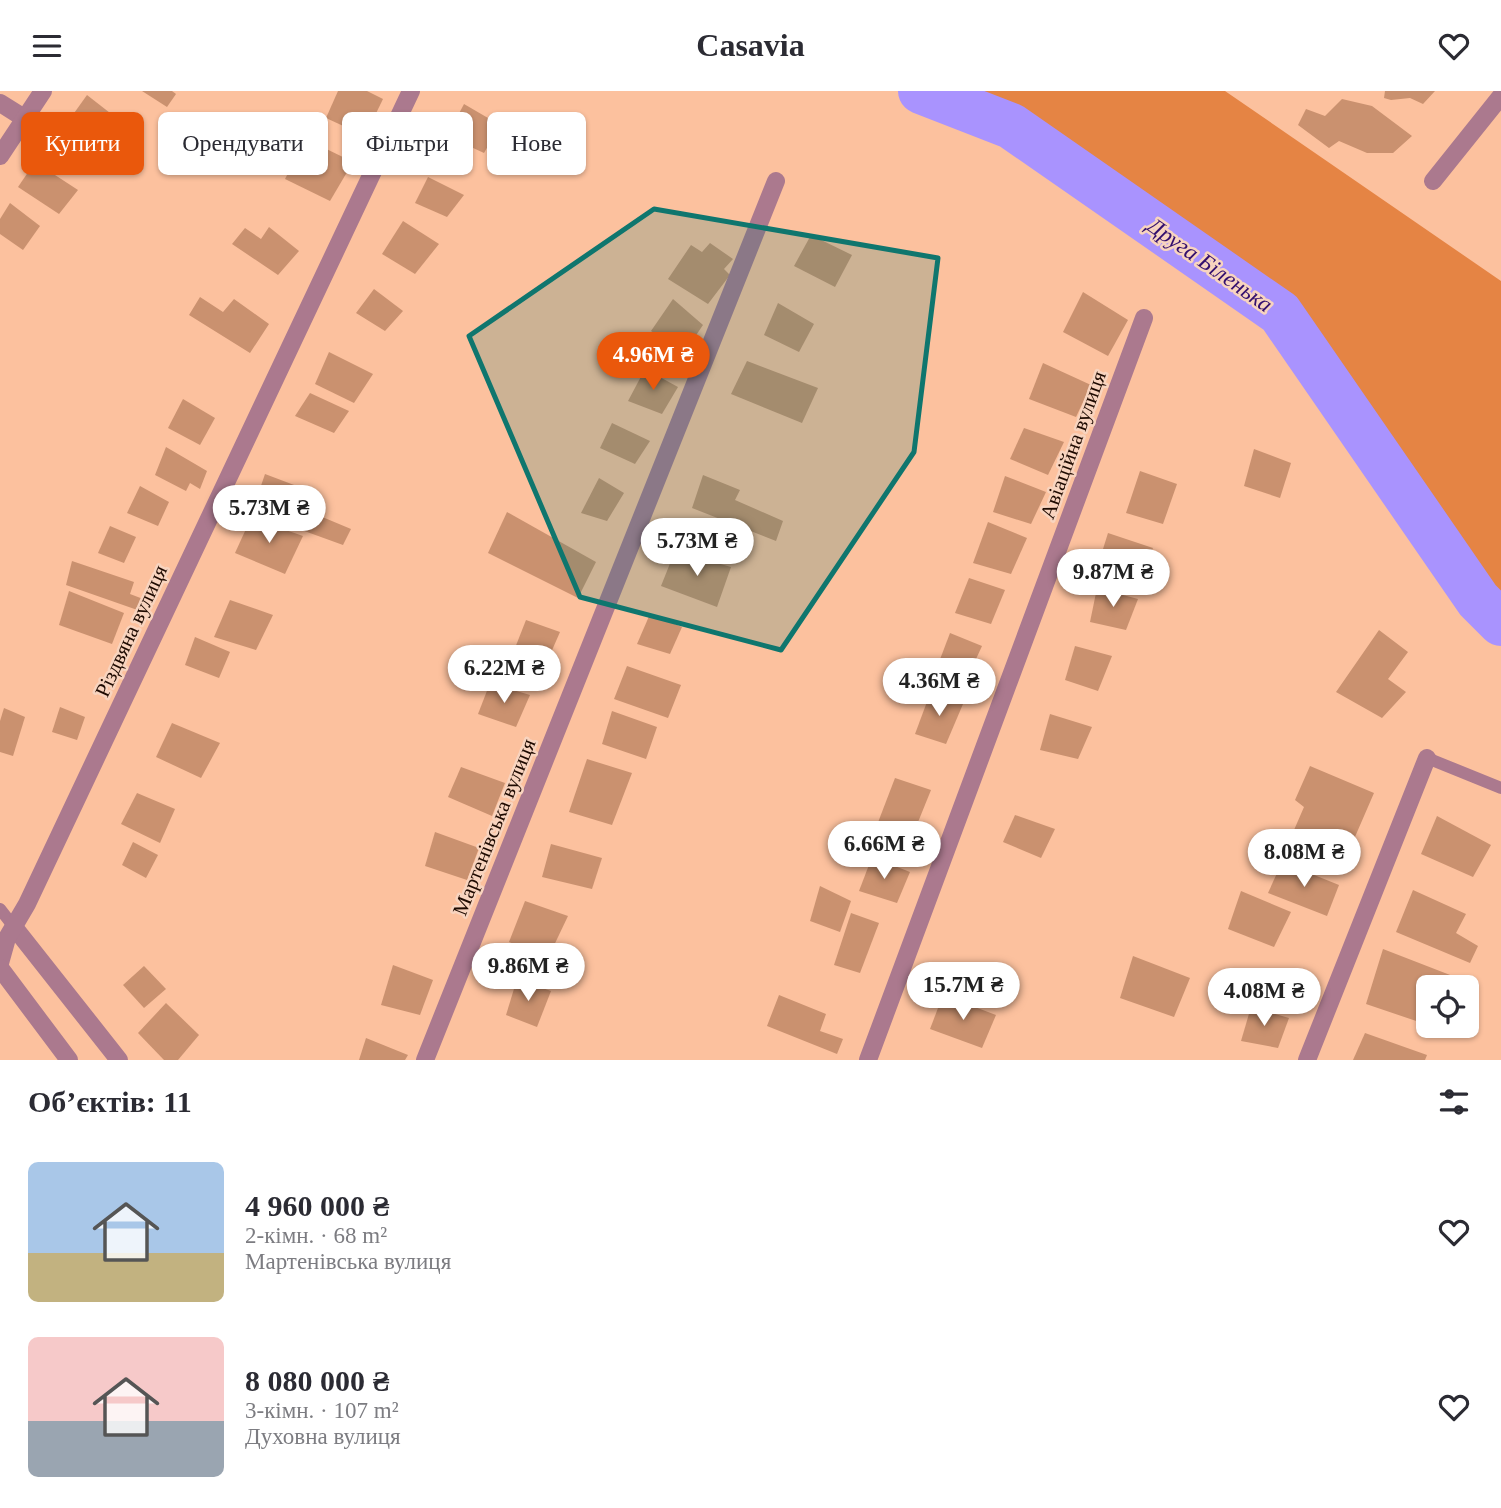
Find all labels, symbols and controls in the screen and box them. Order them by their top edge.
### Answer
icon: menu [28,27,66,65]
text: Casavia [696,27,805,63]
icon: heart [1435,27,1473,65]
chip: Купити [21,112,144,175]
chip: Орендувати [158,112,328,175]
chip: Фільтри [342,112,473,175]
chip: Нове [487,112,586,175]
water label: Друга Біленька [1141,212,1277,317]
pin: 4.96M ₴ [588,333,718,392]
text: 4.96M ₴ [613,342,693,367]
street label: Авіаційна вулиця [1035,367,1111,522]
pin: 5.73M ₴ [204,485,334,545]
text: 5.73M ₴ [229,495,309,520]
pin: 5.73M ₴ [632,519,762,578]
text: 5.73M ₴ [657,528,737,553]
pin: 9.87M ₴ [1048,549,1178,609]
text: 9.87M ₴ [1073,559,1153,584]
street label: Різдвяна вулиця [90,561,172,701]
pin: 6.22M ₴ [439,645,569,705]
text: 6.22M ₴ [464,655,544,680]
pin: 4.36M ₴ [874,659,1004,718]
text: 4.36M ₴ [899,668,979,693]
street label: Мартенівська вулиця [448,735,541,919]
pin: 6.66M ₴ [819,821,949,881]
pin: 8.08M ₴ [1239,829,1369,889]
text: 6.66M ₴ [844,831,924,856]
text: 8.08M ₴ [1264,839,1344,864]
pin: 9.86M ₴ [463,943,593,1003]
text: 9.86M ₴ [488,953,568,978]
pin: 15.7M ₴ [898,963,1028,1022]
pin: 4.08M ₴ [1199,969,1329,1028]
text: 15.7M ₴ [923,972,1003,997]
map controls [1416,975,1479,1038]
button: locate [1416,975,1479,1038]
text: 4.08M ₴ [1224,978,1304,1003]
icon: filters [1435,1083,1473,1121]
text: Об’єктів: 11 [28,1085,192,1118]
text: 4 960 000 ₴ [245,1189,389,1222]
icon: home [84,1190,168,1274]
icon: heart [1435,1213,1473,1251]
text: 2-кімн. · 68 m² [245,1223,387,1248]
text: Мартенівська вулиця [245,1249,451,1274]
text: 8 080 000 ₴ [245,1364,389,1397]
icon: home [84,1365,168,1449]
icon: heart [1435,1388,1473,1426]
text: 3-кімн. · 107 m² [245,1398,399,1423]
text: Духовна вулиця [245,1424,401,1449]

